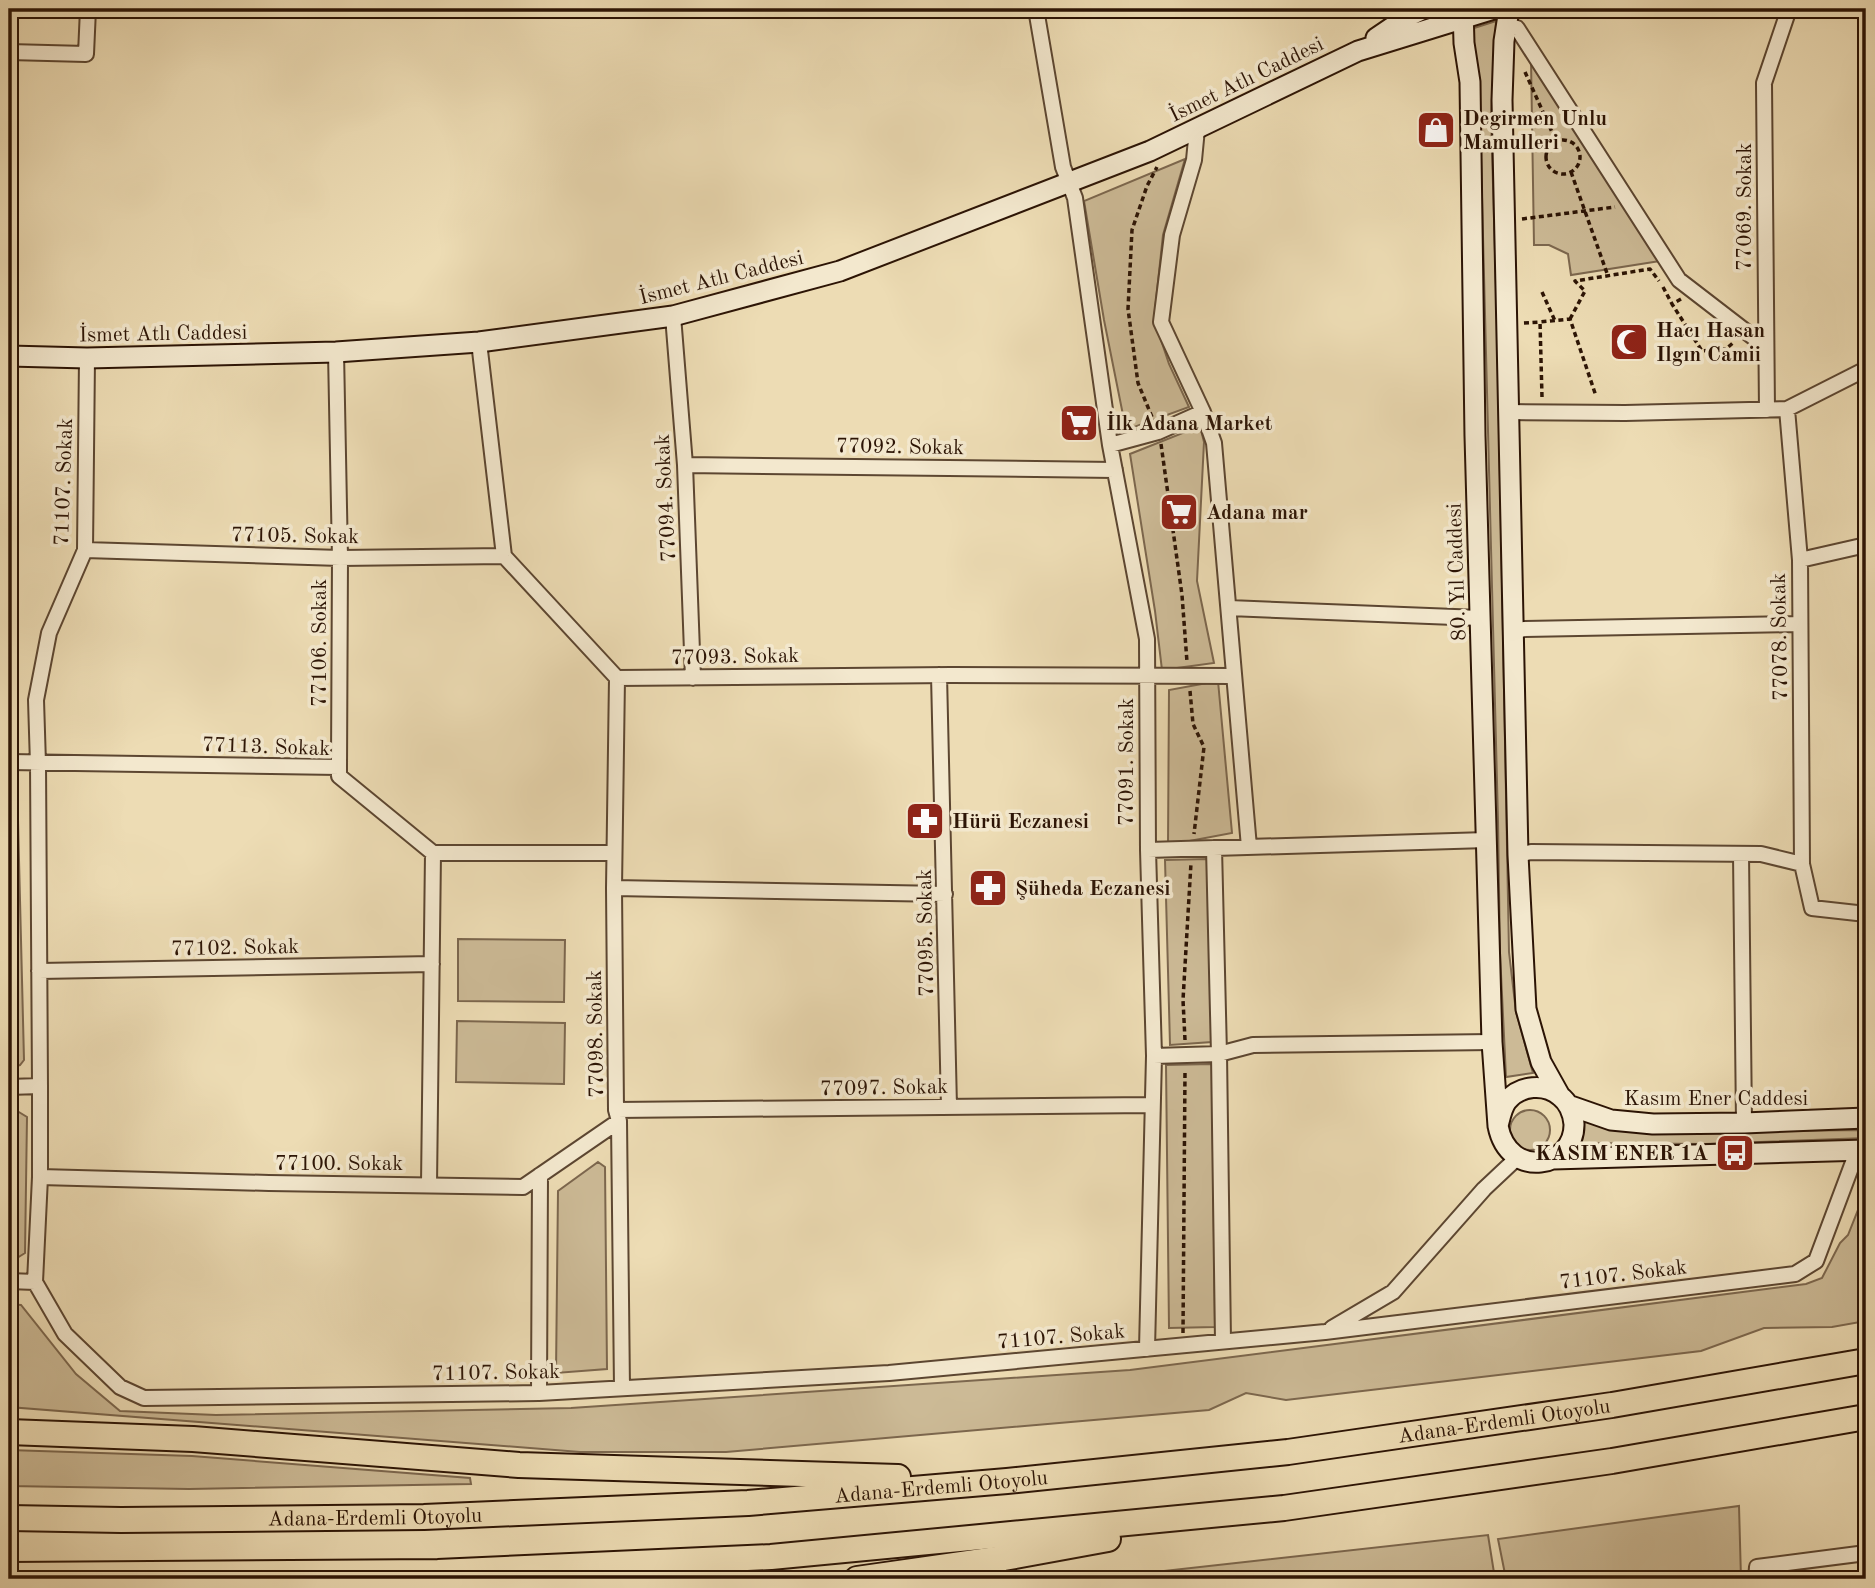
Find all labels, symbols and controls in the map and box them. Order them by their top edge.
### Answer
street label: İsmet Atlı Caddesi [1165,30,1327,127]
shop icon: Degirmen Unlu Mamulleri [1415,109,1457,151]
place label: Degirmen Unlu Mamulleri [1463,109,1607,154]
street label: 77069. Sokak [1735,143,1756,271]
street label: İsmet Atlı Caddesi [636,244,806,309]
street label: İsmet Atlı Caddesi [79,319,247,346]
mosque icon: Hacı Hasan Ilgın Camii [1608,321,1650,363]
place label: Hacı Hasan Ilgın Camii [1656,321,1765,366]
supermarket icon: İlk Adana Market [1058,402,1100,444]
place label: İlk Adana Market [1106,411,1273,435]
street label: 71107. Sokak [52,417,77,547]
street label: 77094. Sokak [653,433,680,563]
street label: 77092. Sokak [836,436,964,459]
supermarket icon: Adana mar [1158,491,1200,533]
place label: Adana mar [1206,503,1308,524]
street label: 80. Yıl Caddesi [1445,503,1470,641]
street label: 77105. Sokak [231,525,359,548]
street label: 77078. Sokak [1769,573,1792,701]
street label: 77106. Sokak [310,579,331,707]
street label: 77093. Sokak [671,646,799,669]
street label: 77091. Sokak [1117,698,1138,826]
street label: 77113. Sokak [201,735,331,760]
pharmacy icon: Hürü Eczanesi [904,800,946,842]
place label: Hürü Eczanesi [952,812,1089,833]
pharmacy icon: Şüheda Eczanesi [967,867,1009,909]
street label: 77095. Sokak [915,869,938,997]
place label: Şüheda Eczanesi [1015,879,1171,900]
street label: 77102. Sokak [171,937,299,960]
street label: 77098. Sokak [585,970,608,1098]
street label: 77097. Sokak [820,1077,948,1100]
street label: Kasım Ener Caddesi [1624,1089,1808,1110]
bus stop icon: KASIM ENER 1A [1714,1132,1756,1174]
place label: KASIM ENER 1A [1535,1144,1708,1165]
street label: 77100. Sokak [275,1154,403,1175]
street label: 71107. Sokak [1558,1257,1688,1294]
street label: 71107. Sokak [996,1321,1126,1354]
street label: 71107. Sokak [432,1362,560,1385]
street label: Adana-Erdemli Otoyolu [1397,1396,1612,1448]
street label: Adana-Erdemli Otoyolu [833,1468,1049,1508]
street label: Adana-Erdemli Otoyolu [268,1505,483,1531]

